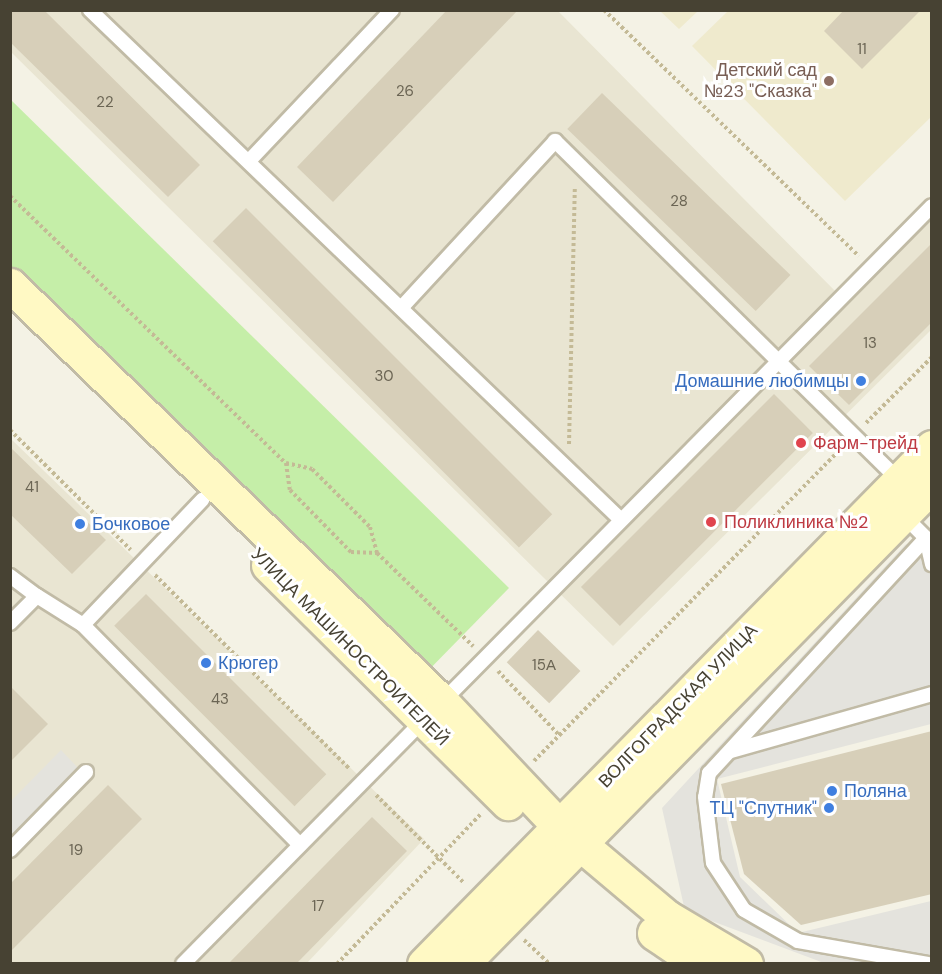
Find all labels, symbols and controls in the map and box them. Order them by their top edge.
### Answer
house number: 11 [857,41,867,59]
place label: Детский сад №23 "Сказка" [704,60,817,103]
marker: Детский сад №23 "Сказка" [822,74,836,88]
house number: 26 [396,83,414,101]
house number: 22 [96,94,114,112]
house number: 28 [670,193,688,211]
house number: 13 [863,335,877,353]
house number: 30 [374,368,394,386]
place label: Домашние любимцы [675,370,849,392]
marker: Домашние любимцы [854,374,868,388]
place label: Фарм-трейд [813,432,918,454]
marker: Фарм-трейд [794,436,808,450]
house number: 41 [25,479,39,497]
place label: Поликлиника №2 [724,511,868,533]
place label: Бочковое [92,513,170,535]
marker: Поликлиника №2 [702,513,720,531]
marker: Бочковое [73,517,87,531]
street label: УЛИЦА МАШИНОСТРОИТЕЛЕЙ [247,544,453,750]
street label: ВОЛГОГРАДСКАЯ УЛИЦА [594,620,762,792]
place label: Крюгер [218,652,278,674]
marker: Крюгер [199,656,213,670]
house number: 15А [532,657,556,675]
house number: 43 [211,691,229,709]
place label: Поляна [844,780,907,802]
marker: Поляна [825,784,839,798]
place label: ТЦ "Спутник" [710,797,817,819]
marker: ТЦ "Спутник" [822,801,836,815]
house number: 19 [69,842,83,860]
house number: 17 [312,898,324,916]

